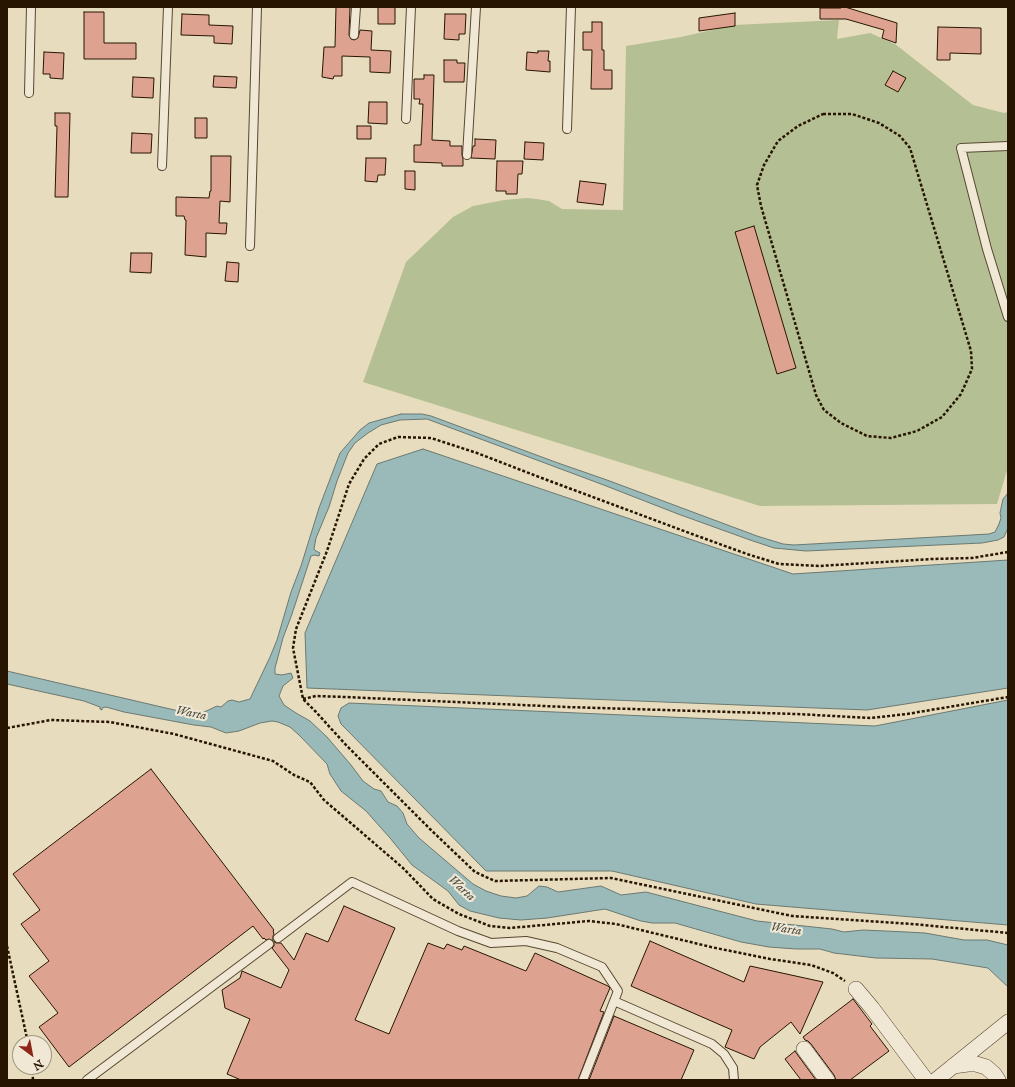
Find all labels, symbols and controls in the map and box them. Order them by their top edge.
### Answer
water label: Warta [174,703,208,725]
water label: Warta [444,873,478,905]
water label: Warta [769,920,803,940]
north arrow [12,1035,52,1075]
text: N [30,1056,46,1073]

